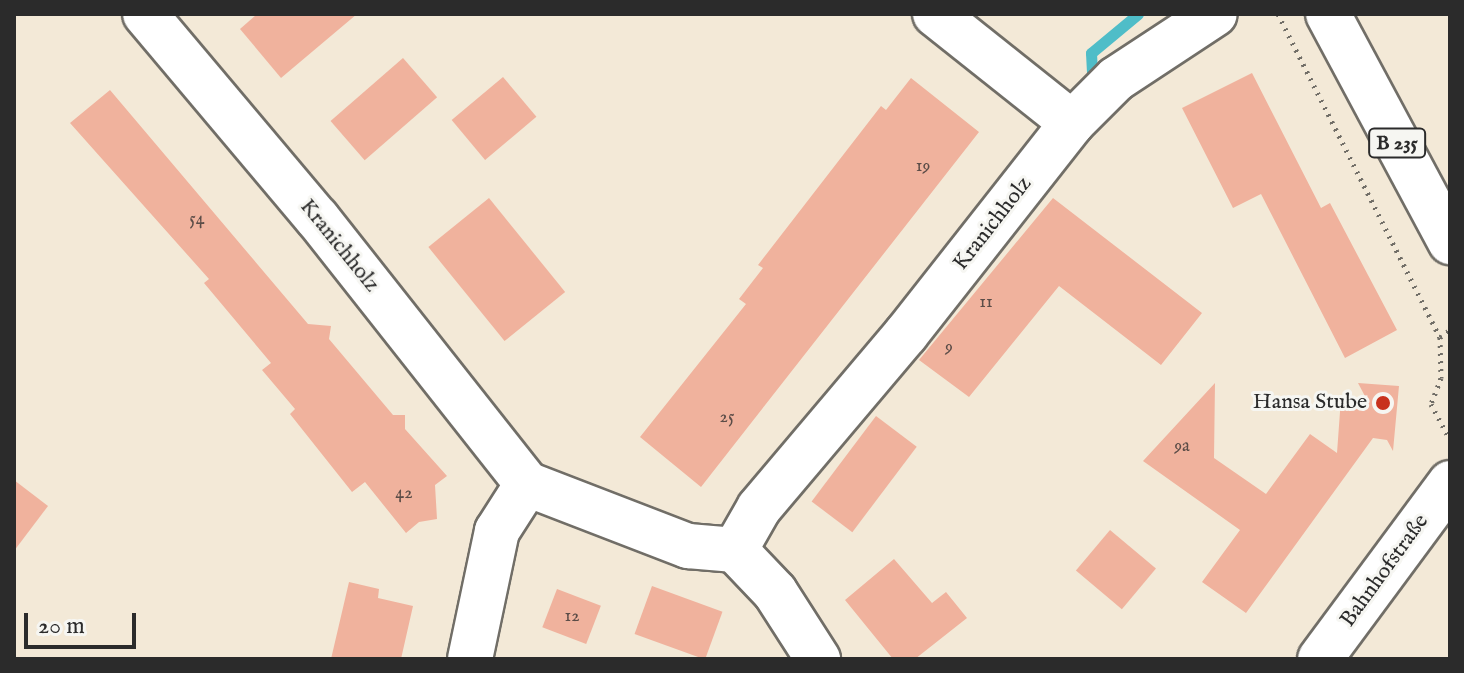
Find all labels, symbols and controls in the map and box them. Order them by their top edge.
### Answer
road number: B 235 [1367,127,1427,159]
house number: 19 [916,156,930,178]
street label: Kranichholz [948,172,1038,276]
street label: Kranichholz [294,194,384,298]
house number: 54 [189,209,205,231]
house number: 11 [979,292,993,314]
house number: 9 [945,337,953,359]
place label: Hansa Stube [1253,390,1367,416]
marker: Hansa Stube [1374,394,1392,412]
house number: 25 [720,407,734,429]
house number: 9a [1174,436,1190,458]
house number: 42 [395,483,413,505]
street label: Bahnhofstraße [1335,509,1435,633]
scale bar [28,597,140,647]
house number: 12 [564,606,580,628]
text: 20 m [38,611,85,642]

